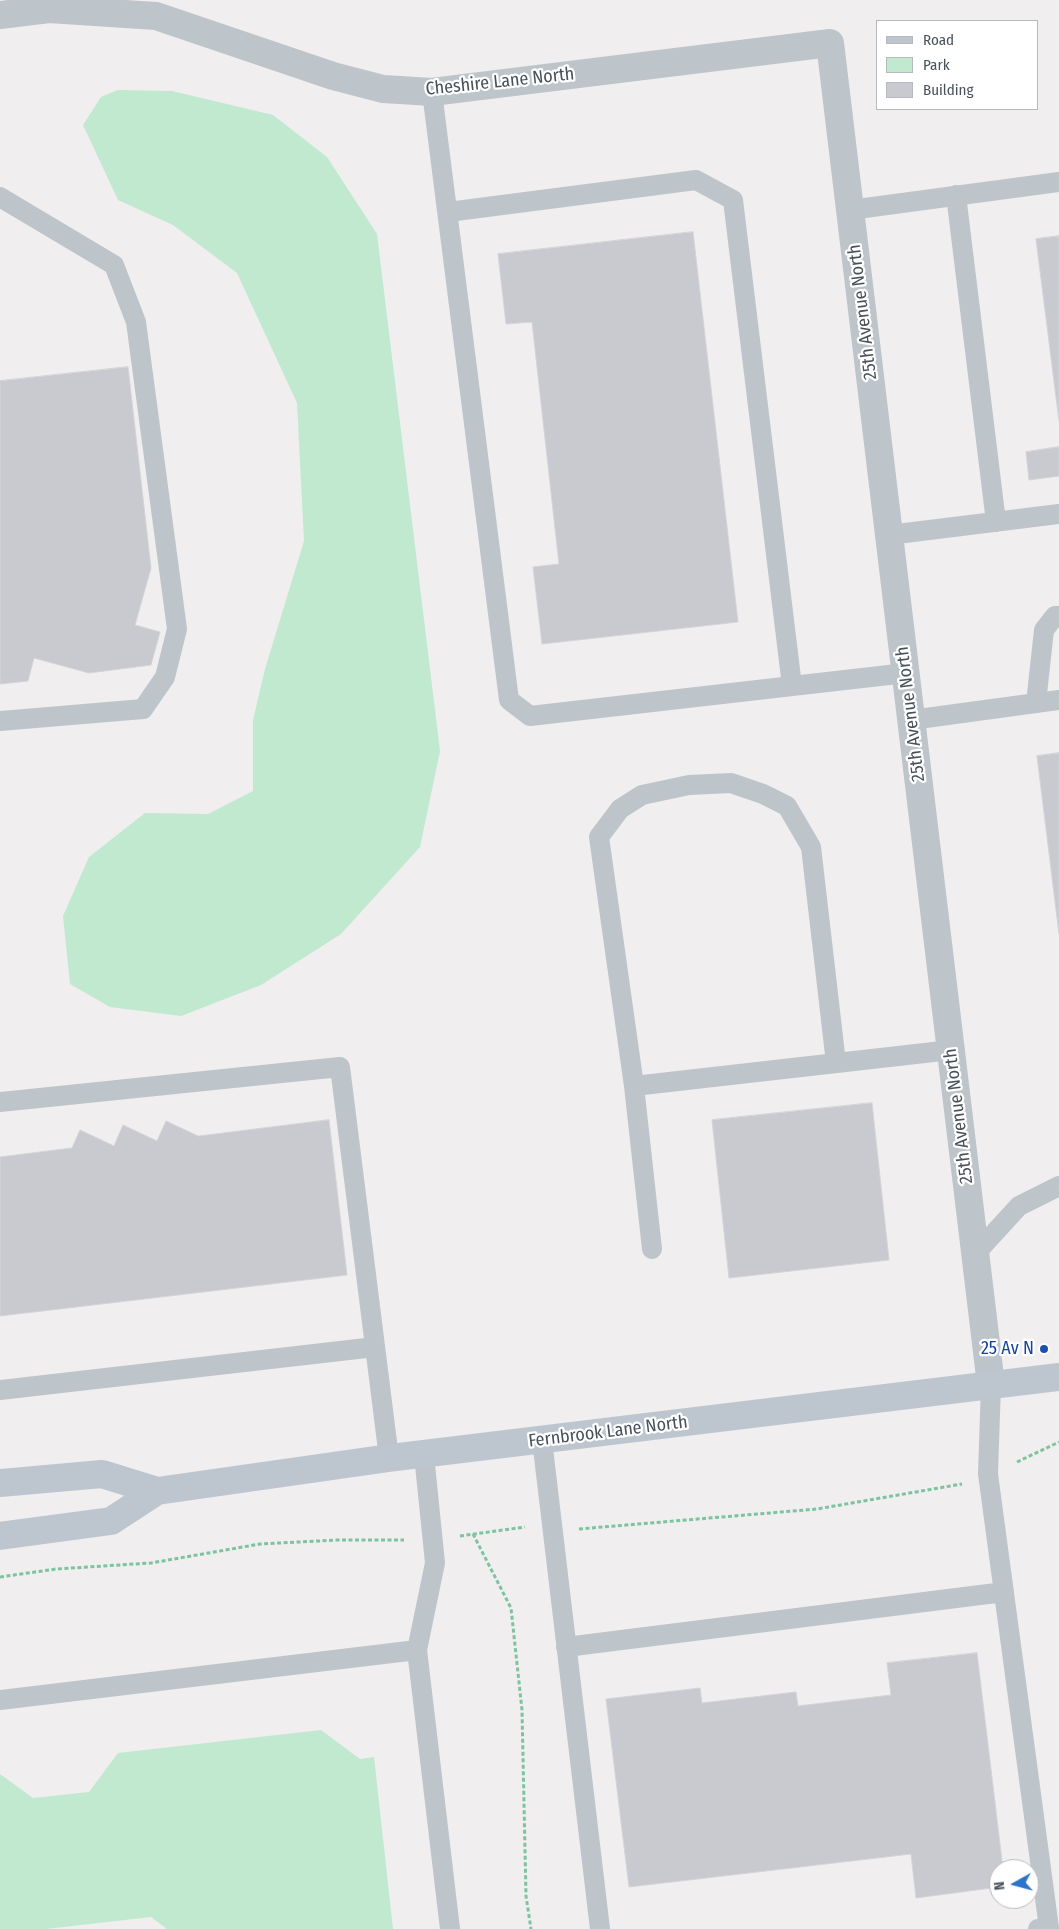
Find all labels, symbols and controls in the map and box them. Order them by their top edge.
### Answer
legend [876,20,1039,110]
text: Road [923,31,954,49]
text: Park [923,56,950,74]
street label: Cheshire Lane North [425,63,575,101]
text: Building [923,81,974,99]
street label: 25th Avenue North [844,243,882,381]
street label: 25th Avenue North [892,645,930,783]
street label: 25th Avenue North [940,1047,978,1185]
place label: 25 Av N [981,1338,1034,1360]
marker: 25 Av N [1038,1343,1050,1355]
street label: Fernbrook Lane North [527,1412,689,1452]
north arrow [989,1859,1039,1909]
text: N [991,1881,1009,1891]

